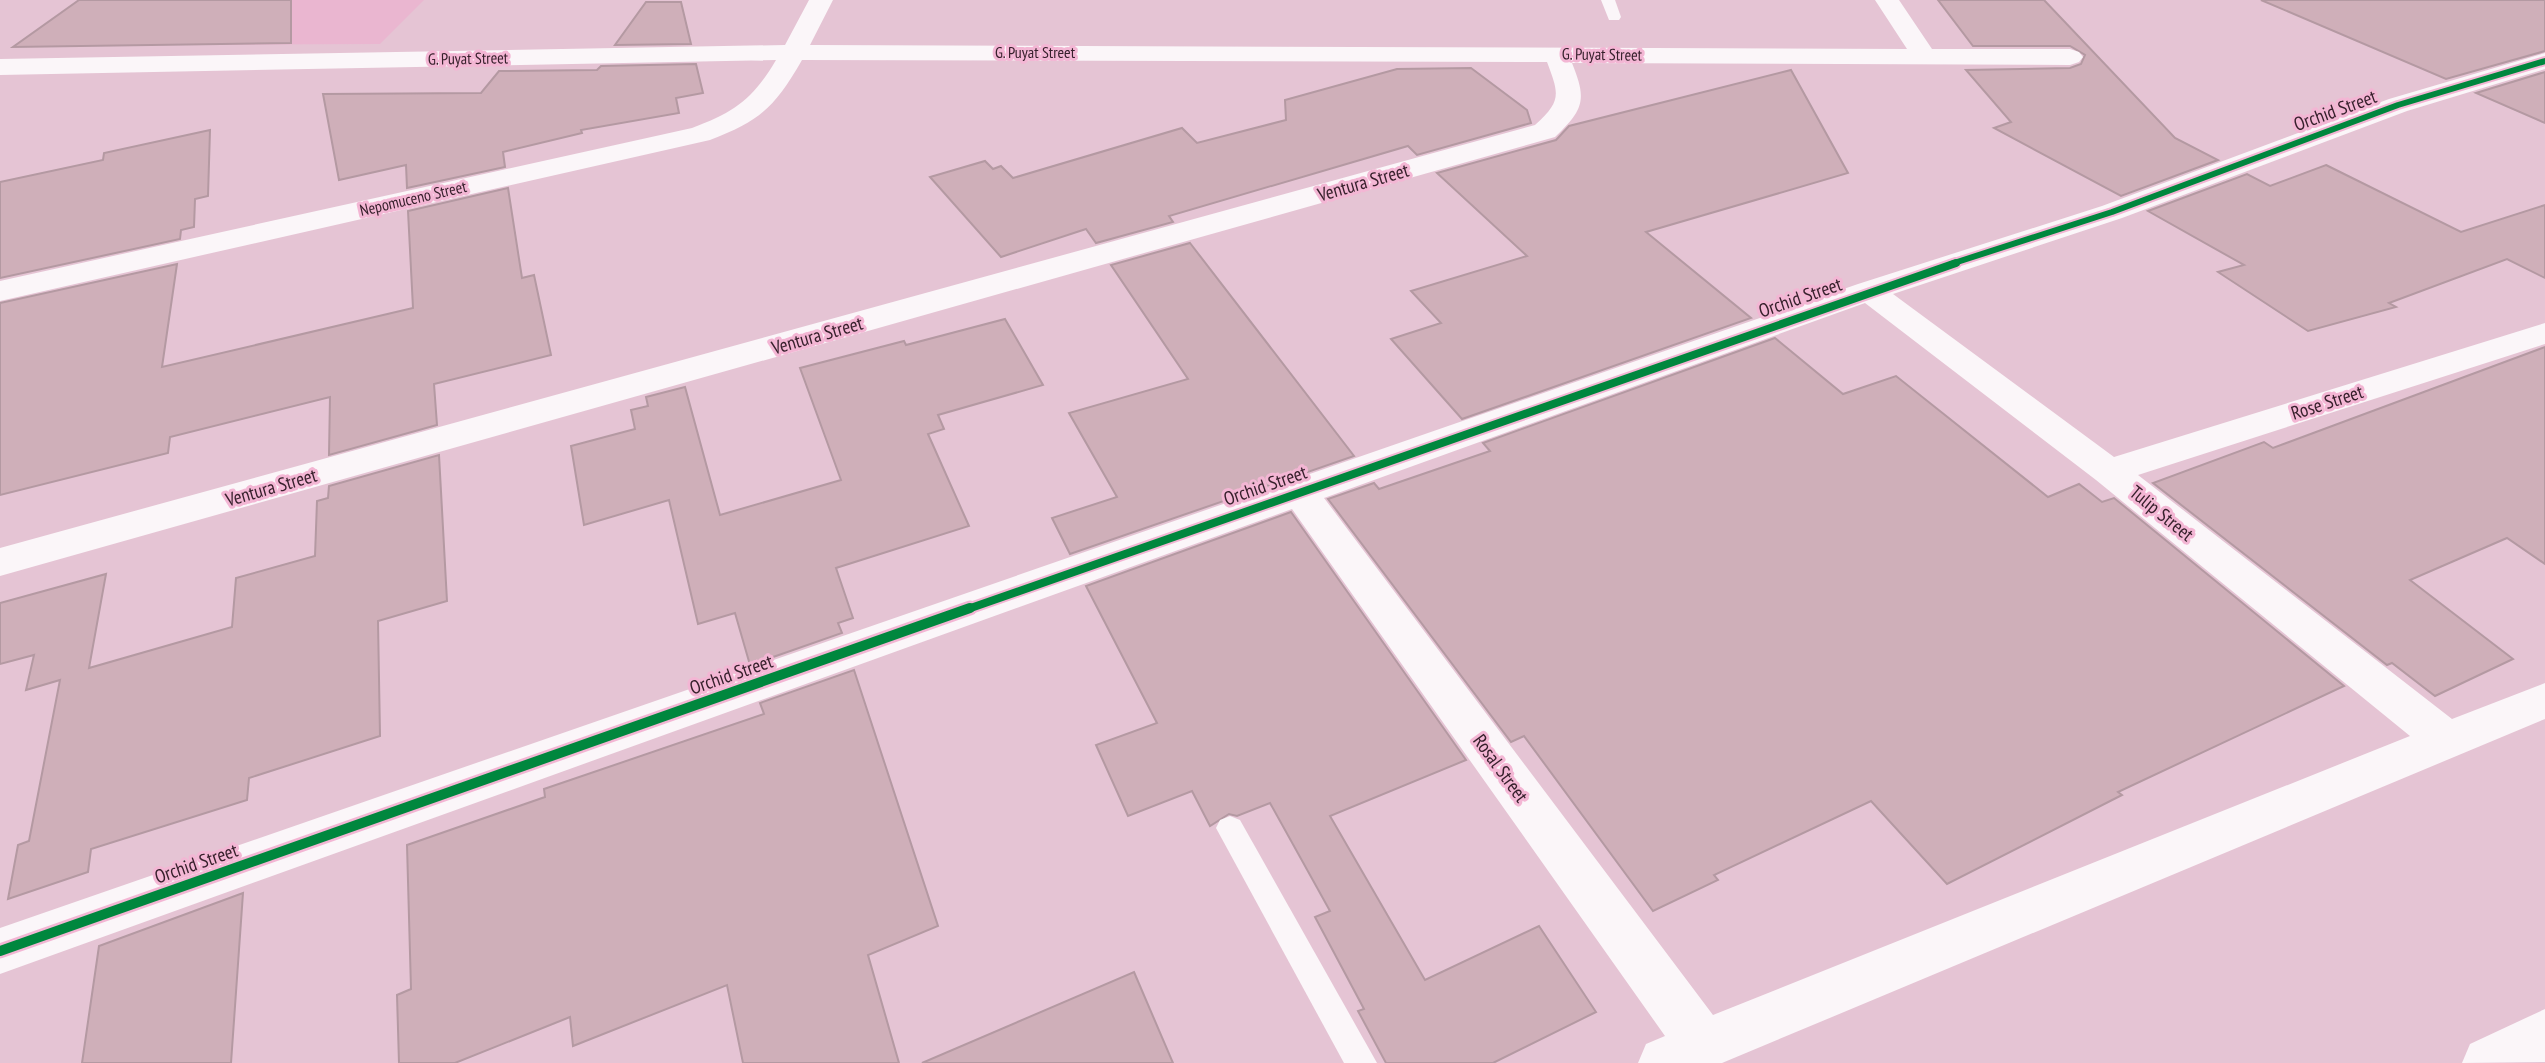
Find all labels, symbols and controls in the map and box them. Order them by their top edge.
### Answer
street label: G. Puyat Street [995,42,1076,62]
street label: G. Puyat Street [1562,43,1643,65]
street label: G. Puyat Street [428,47,509,69]
street label: Orchid Street [2290,84,2380,136]
street label: Ventura Street [1314,157,1412,207]
street label: Nepomuceno Street [358,176,469,220]
street label: Orchid Street [1755,271,1846,322]
street label: Ventura Street [768,310,866,360]
street label: Rose Street [2288,379,2367,425]
street label: Orchid Street [1220,459,1311,510]
street label: Ventura Street [222,462,320,512]
street label: Tulip Street [2125,480,2199,547]
street label: Orchid Street [686,648,777,699]
street label: Rosal Street [1468,729,1534,807]
street label: Orchid Street [151,837,242,888]

